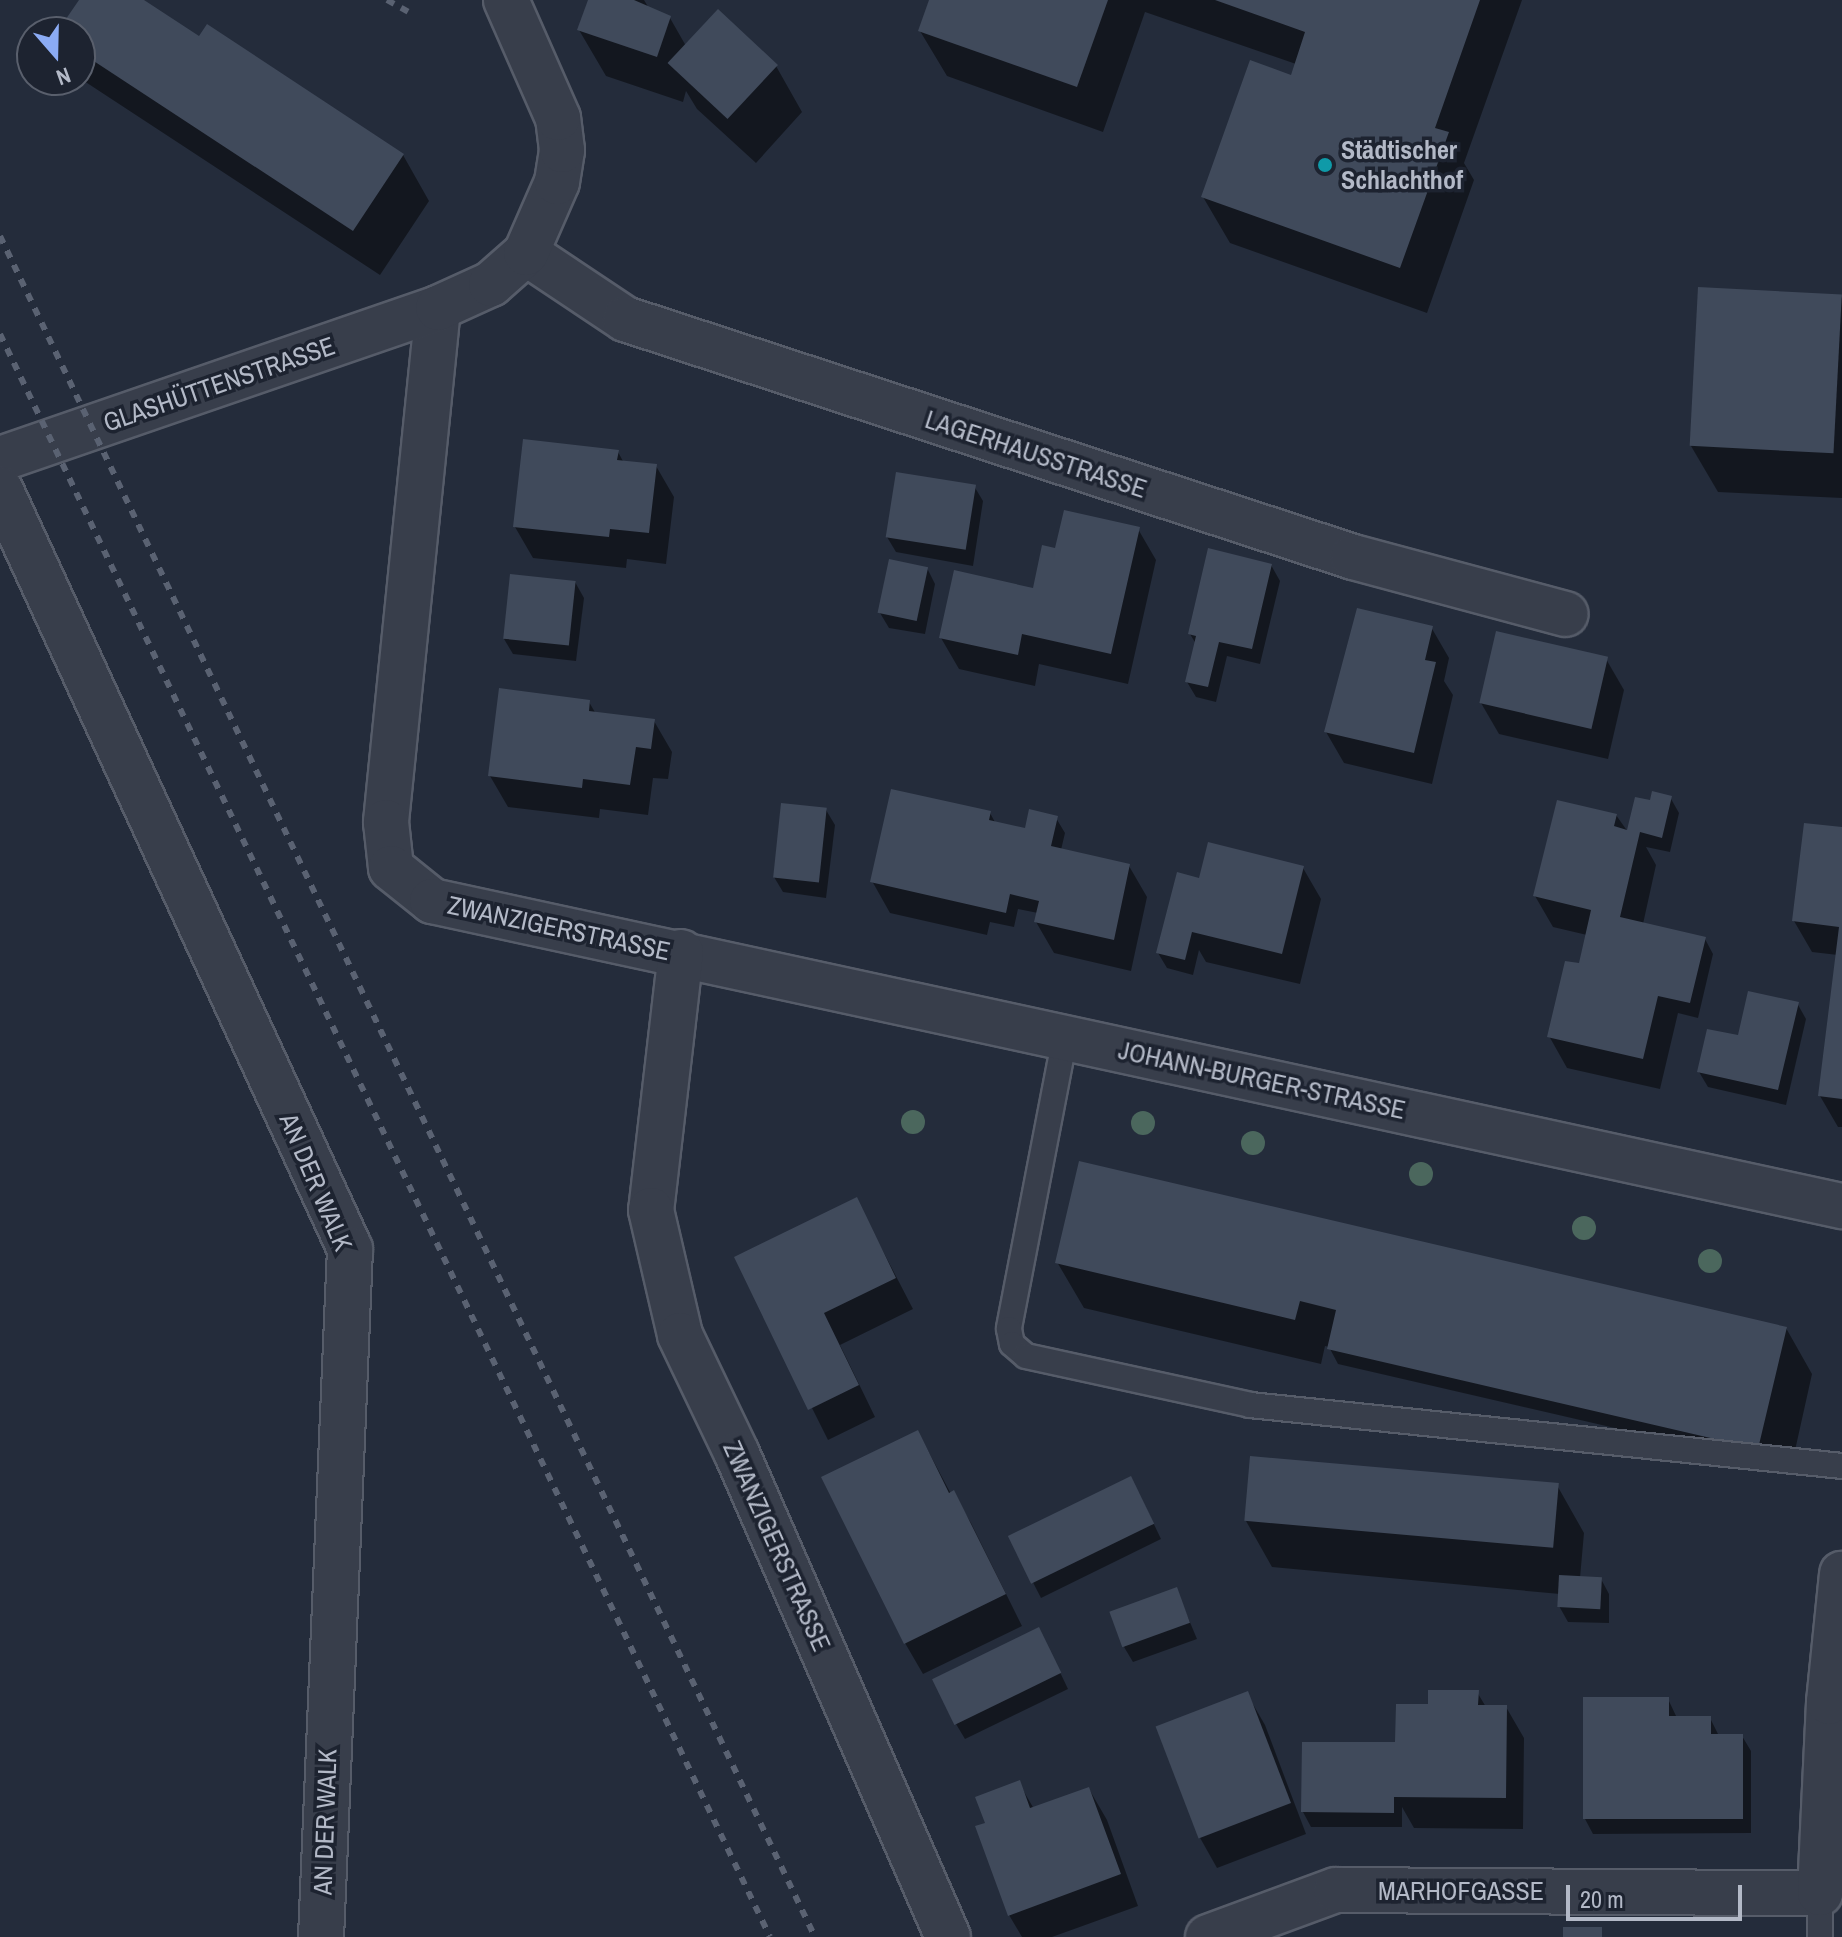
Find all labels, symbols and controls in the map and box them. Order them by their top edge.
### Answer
north arrow [16,16,96,96]
text: N [52,60,75,93]
place label: Städtischer Schlachthof [1341,134,1463,196]
marker: Städtischer Schlachthof [1316,156,1334,174]
street label: GLASHÜTTENSTRASSE [99,330,339,438]
street label: LAGERHAUSSTRASSE [921,403,1151,505]
street label: ZWANZIGERSTRASSE [445,889,673,967]
street label: JOHANN-BURGER-STRASSE [1116,1034,1408,1126]
street label: AN DER WALK [273,1109,359,1255]
street label: ZWANZIGERSTRASSE [717,1436,837,1656]
street label: AN DER WALK [307,1748,343,1896]
scale bar [1570,1869,1746,1919]
street label: MARHOFGASSE [1378,1875,1544,1907]
text: 20 m [1580,1883,1624,1915]

